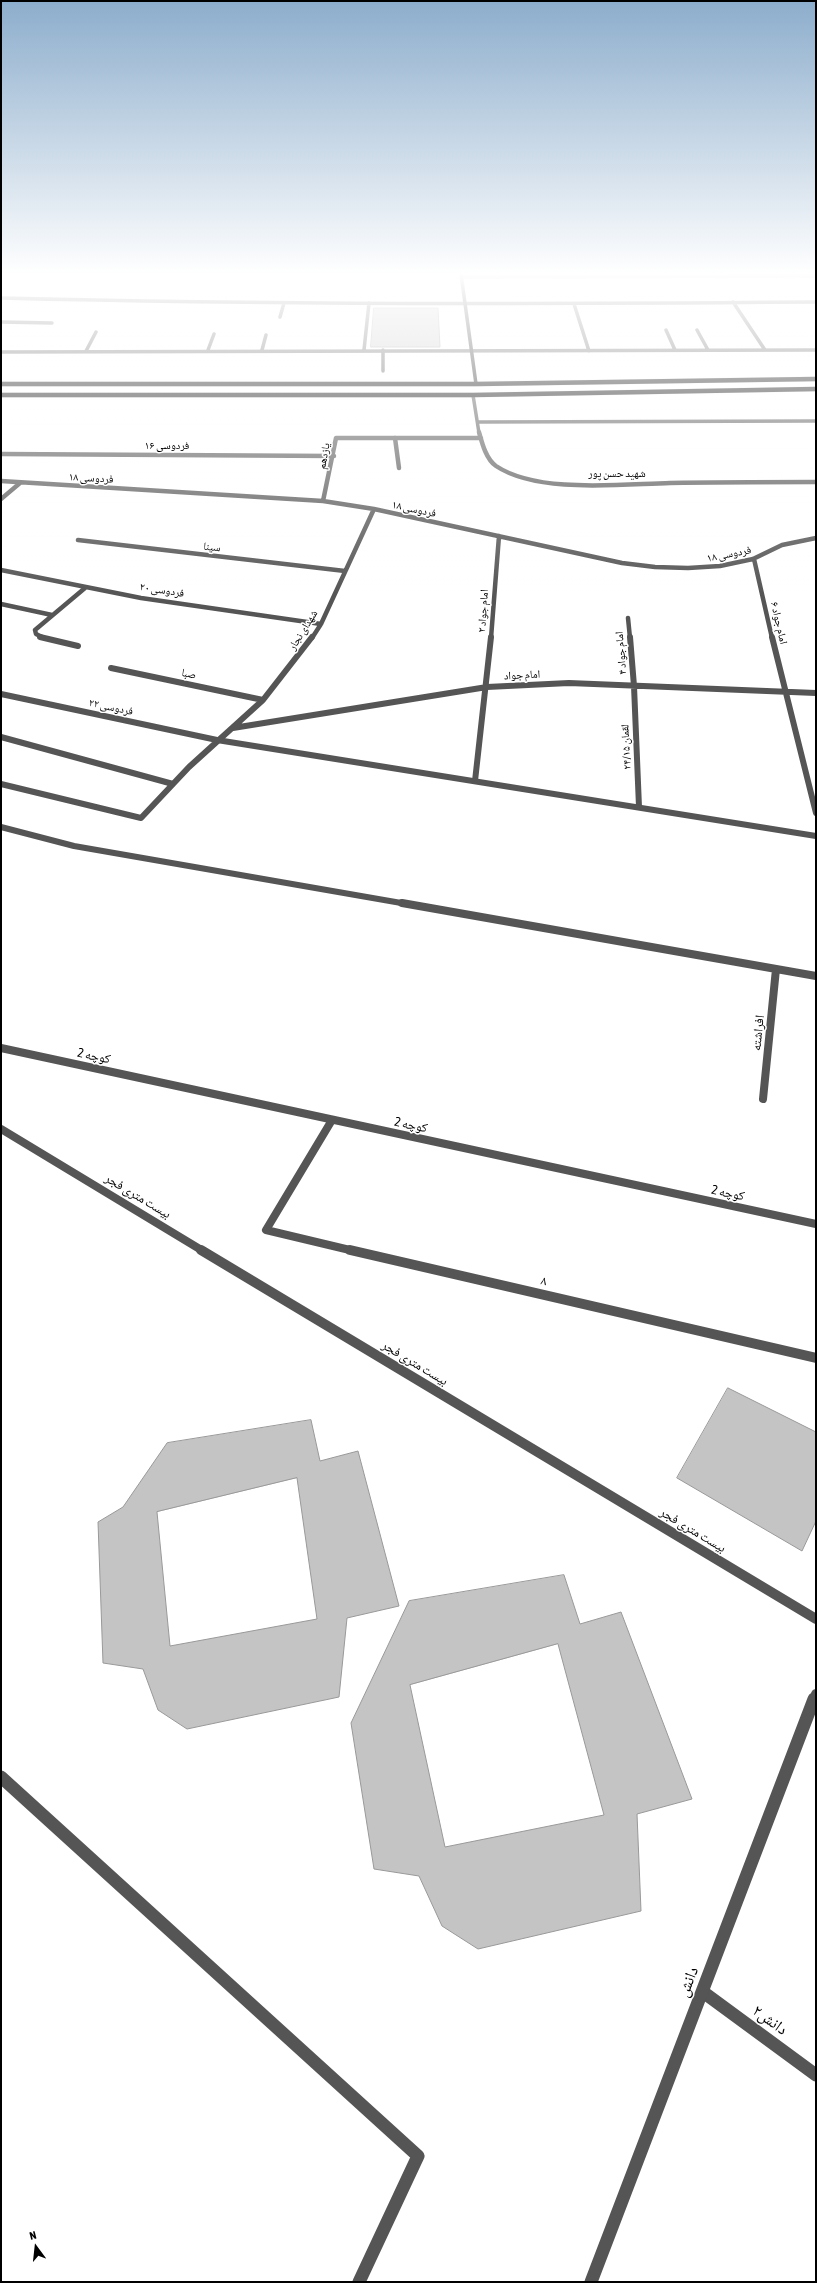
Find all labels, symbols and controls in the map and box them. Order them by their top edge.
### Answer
street label: فردوسی ۱۶ [145,439,189,453]
street label: یازدهم [315,442,333,470]
street label: شهید حسن پور [588,467,646,481]
street label: فردوسی ۱۸ [68,470,114,486]
street label: فردوسی ۱۸ [391,498,437,520]
street label: سینا [203,539,221,555]
street label: فردوسی ۱۸ [706,543,752,565]
street label: فردوسی ۲۰ [139,580,185,600]
street label: امام جواد ۲ [475,589,491,633]
street label: امام جواد ۶ [768,601,790,645]
street label: شهدای نجار [285,607,321,653]
street label: امام جواد ۴ [613,631,629,675]
street label: صبا [180,666,198,682]
street label: امام جواد [503,667,541,683]
street label: فردوسی ۲۲ [88,696,134,718]
street label: لقمان ۲۴/۱۵ [618,724,634,770]
street label: افراشته [748,1014,768,1052]
street label: کوچه 2 [76,1045,112,1067]
street label: کوچه 2 [393,1114,429,1136]
street label: بیست متری فجر [102,1170,174,1222]
street label: کوچه 2 [710,1182,746,1204]
street label: ۸ [539,1273,549,1289]
street label: بیست متری فجر [379,1337,451,1389]
street label: بیست متری فجر [657,1504,729,1556]
street label: دانش [673,1964,703,2000]
street label: دانش۲ [749,2001,791,2039]
north arrow [16,2227,56,2267]
text: N [28,2229,38,2242]

